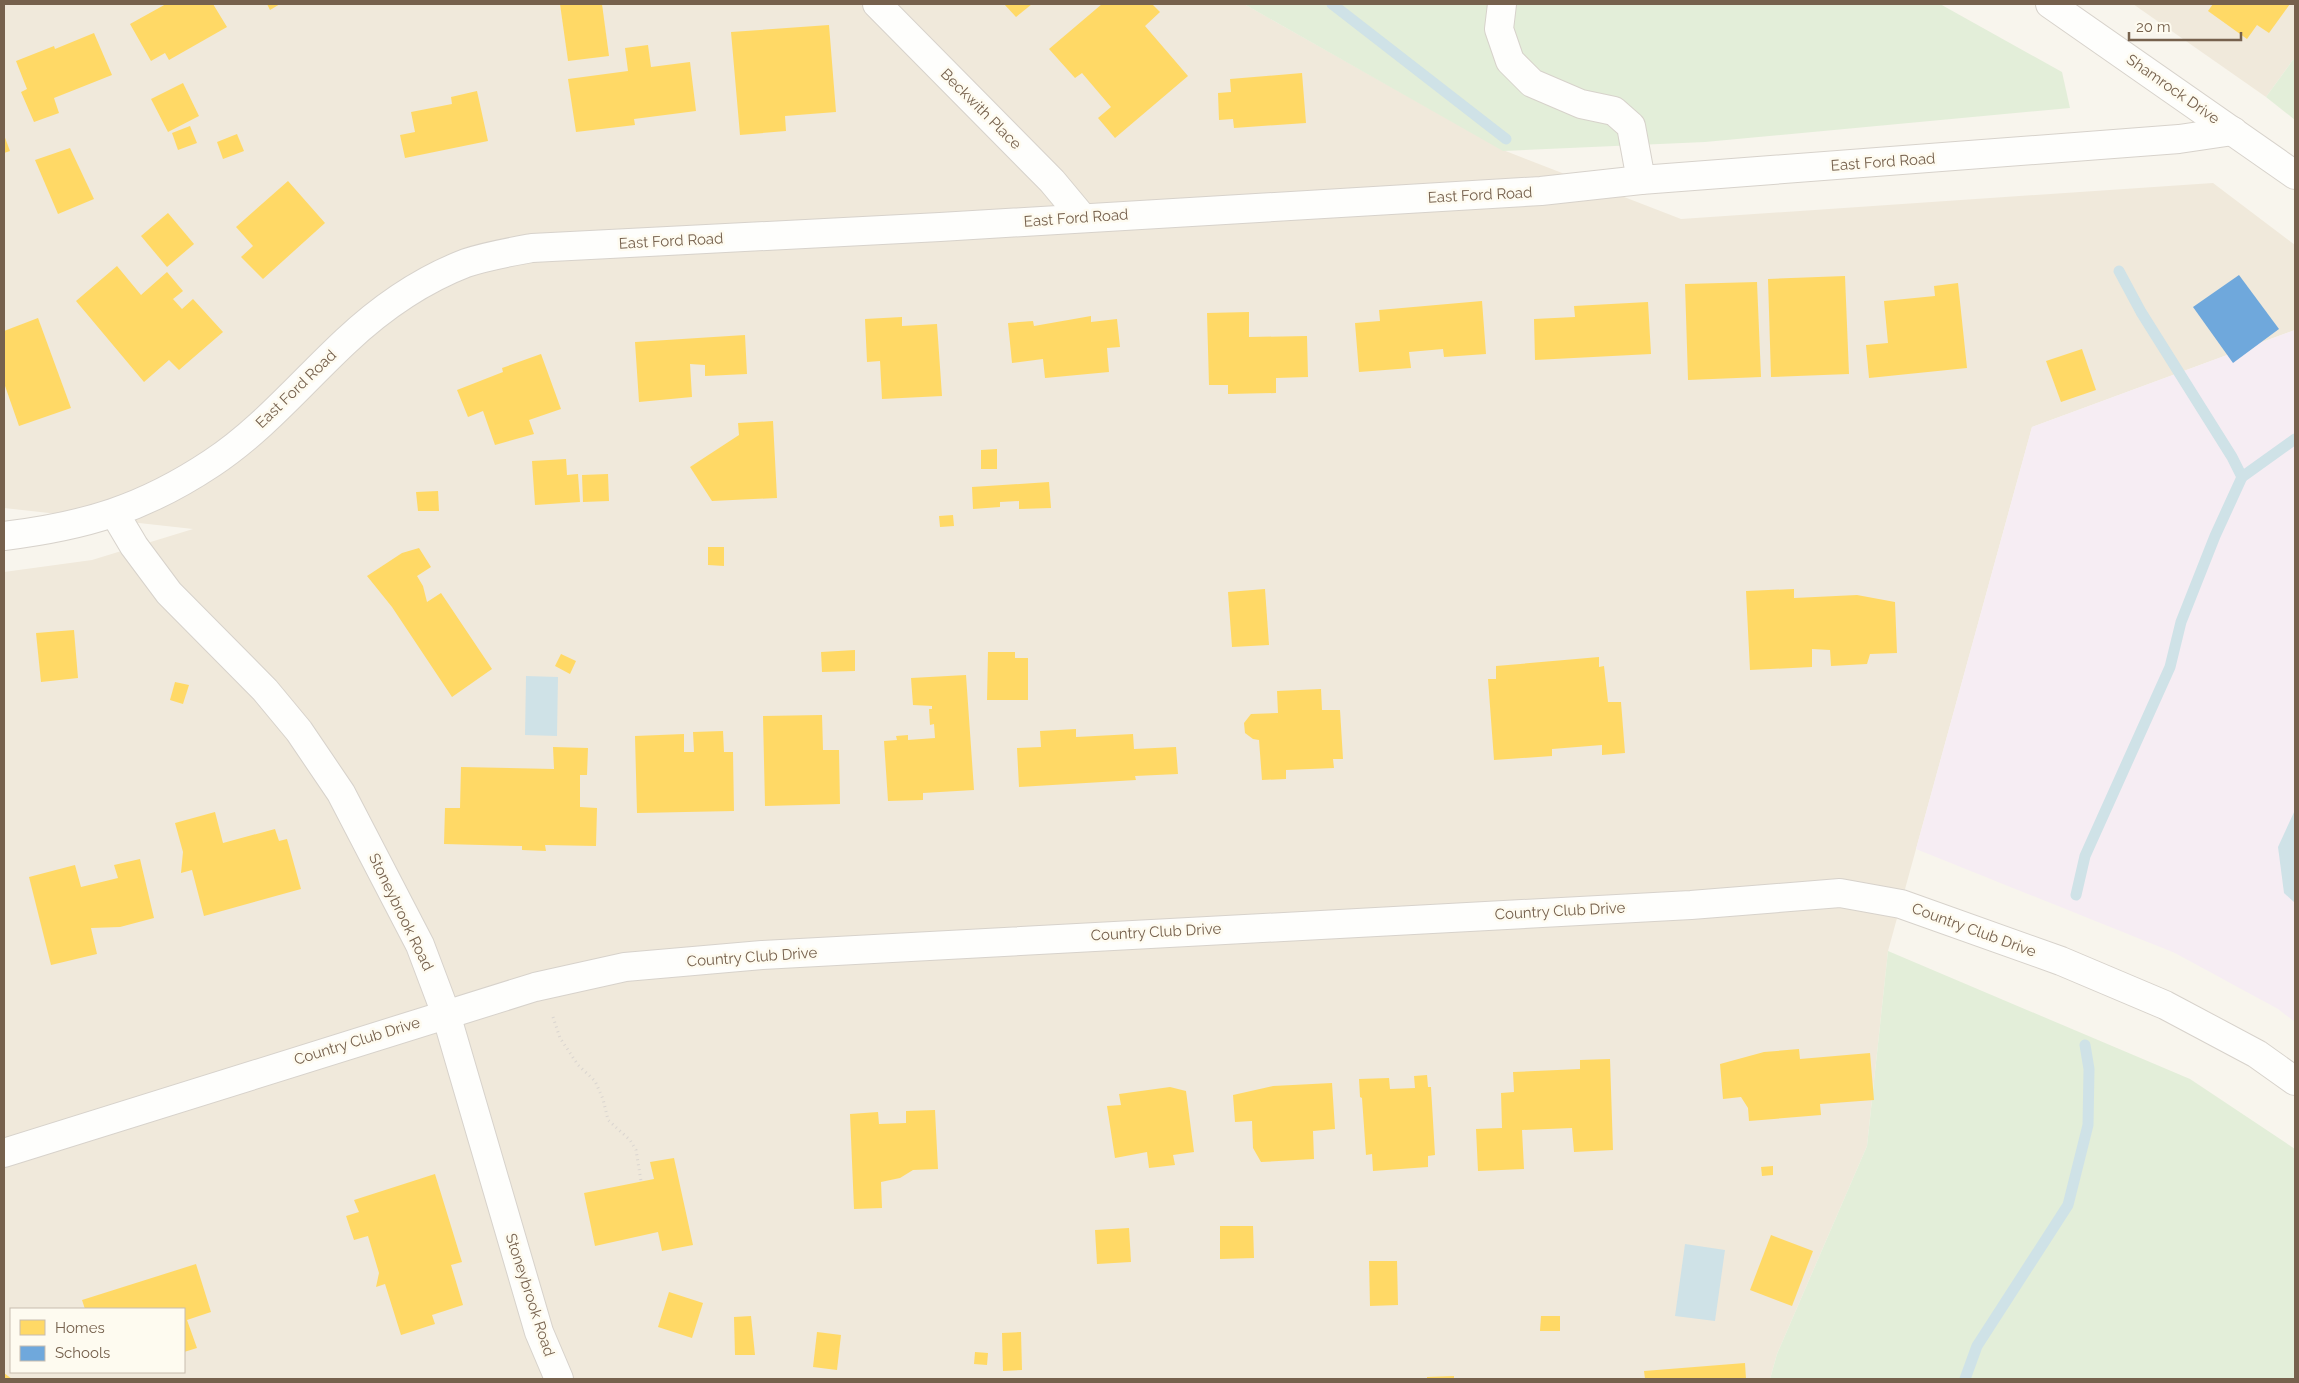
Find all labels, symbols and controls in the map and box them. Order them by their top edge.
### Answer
scale bar [2129,10,2242,42]
text: 20 m [2136,18,2171,36]
street label: Shamrock Drive [2123,50,2223,128]
street label: Beckwith Place [937,65,1025,153]
street label: East Ford Road [1830,149,1936,175]
street label: East Ford Road [1427,183,1533,207]
street label: East Ford Road [1023,205,1129,231]
street label: East Ford Road [618,229,724,253]
street label: East Ford Road [252,346,340,432]
street label: Stoneybrook Road [365,850,437,974]
street label: Country Club Drive [1494,899,1626,923]
street label: Country Club Drive [1909,899,2039,961]
street label: Country Club Drive [1090,920,1222,944]
street label: Country Club Drive [686,943,818,971]
street label: Country Club Drive [292,1013,422,1069]
street label: Stoneybrook Road [502,1231,558,1359]
legend [10,1308,185,1373]
text: Homes [55,1319,105,1337]
text: Schools [55,1344,110,1362]

